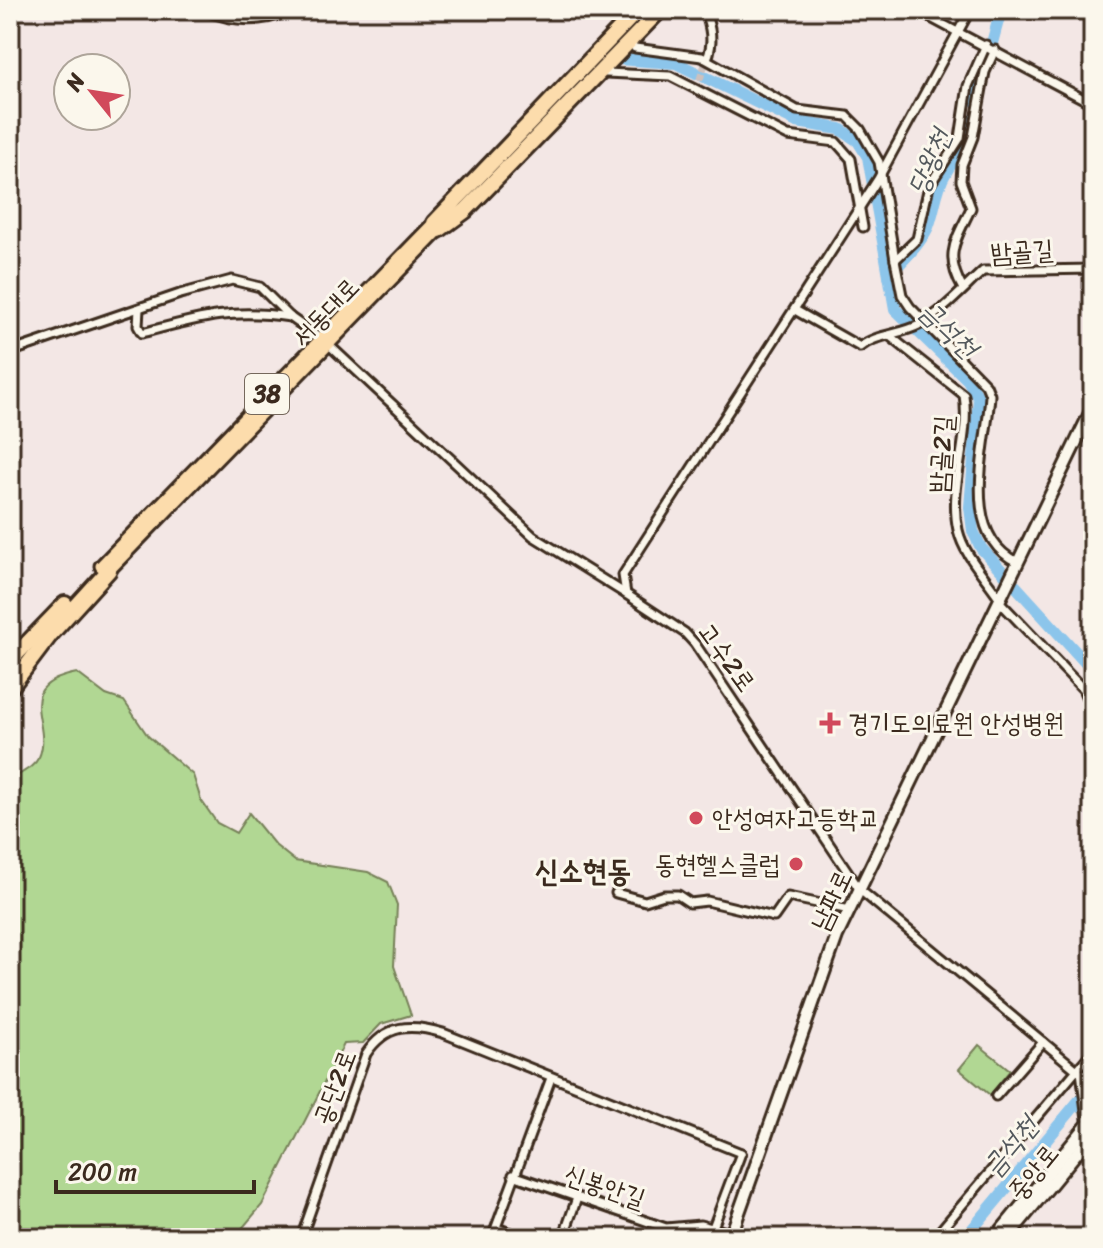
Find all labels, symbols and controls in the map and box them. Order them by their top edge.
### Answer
north arrow [52,52,132,132]
text: N [54,65,96,99]
water label: 당왕천 [893,119,966,203]
street label: 밤골길 [989,226,1055,276]
street label: 서동대로 [279,266,371,358]
water label: 금석천 [908,288,992,372]
road number: 38 [245,374,289,414]
street label: 밤골2길 [915,414,967,494]
street label: 고수2로 [686,612,768,702]
place label: 경기도의료원 안성병원 [848,700,1064,746]
marker: 경기도의료원 안성병원 [819,712,841,734]
place label: 안성여자고등학교 [712,795,879,841]
marker: 안성여자고등학교 [687,809,705,827]
place label: 동현헬스클럽 [654,841,780,887]
district label: 신소현동 [535,844,631,898]
marker: 동현헬스클럽 [787,855,805,873]
street label: 남파로 [797,862,865,938]
street label: 공단2로 [299,1042,369,1132]
water label: 금석천 [970,1102,1052,1188]
street label: 중앙로 [995,1133,1071,1211]
scale bar [56,1144,254,1194]
text: 200 m [68,1151,137,1193]
street label: 신봉안길 [558,1151,652,1221]

